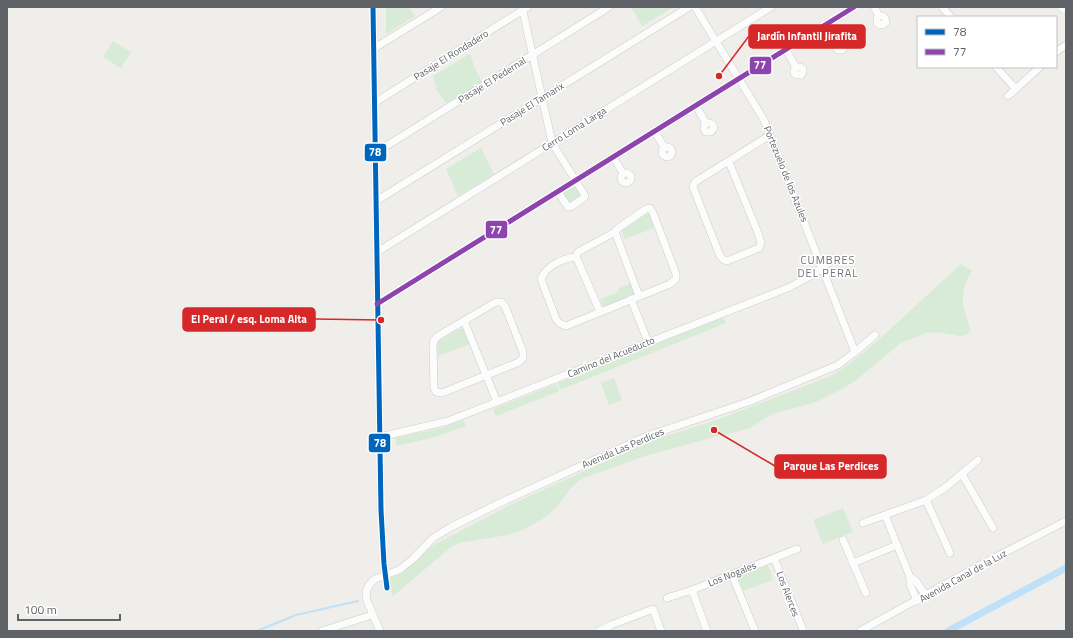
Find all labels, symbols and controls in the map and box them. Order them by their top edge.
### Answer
legend [917,16,1057,68]
text: 78 [953,22,967,41]
callout: Jardín Infantil Jirafita [749,25,865,48]
street label: Pasaje El Rondadero [411,26,491,84]
text: Jardín Infantil Jirafita [757,28,857,44]
text: 77 [953,42,966,61]
street label: Pasaje El Pedernal [455,53,529,107]
line badge: 77 [749,56,772,75]
text: 77 [754,57,766,73]
street label: Pasaje El Tamarix [497,78,567,130]
street label: Cerro Loma Larga [539,103,609,155]
street label: Portezuelo de los Azules [760,124,812,225]
line badge: 78 [364,143,387,162]
text: 78 [369,144,381,160]
line badge: 77 [485,220,508,239]
text: 77 [490,222,502,238]
district label: CUMBRES DEL PERAL [798,252,859,281]
callout: El Peral / esq. Loma Alta [183,308,315,331]
text: El Peral / esq. Loma Alta [191,311,307,327]
street label: Camino del Acueducto [565,333,657,381]
street label: Avenida Las Perdices [580,424,667,472]
line badge: 78 [368,433,391,453]
text: 78 [374,435,386,451]
callout: Parque Las Perdices [775,455,886,478]
text: Parque Las Perdices [783,458,879,474]
street label: Avenida Canal de la Luz [917,546,1010,606]
street label: Los Nogales [706,557,759,591]
street label: Los Alerces [772,569,804,619]
scale bar [18,596,120,622]
text: 100 m [24,600,57,619]

